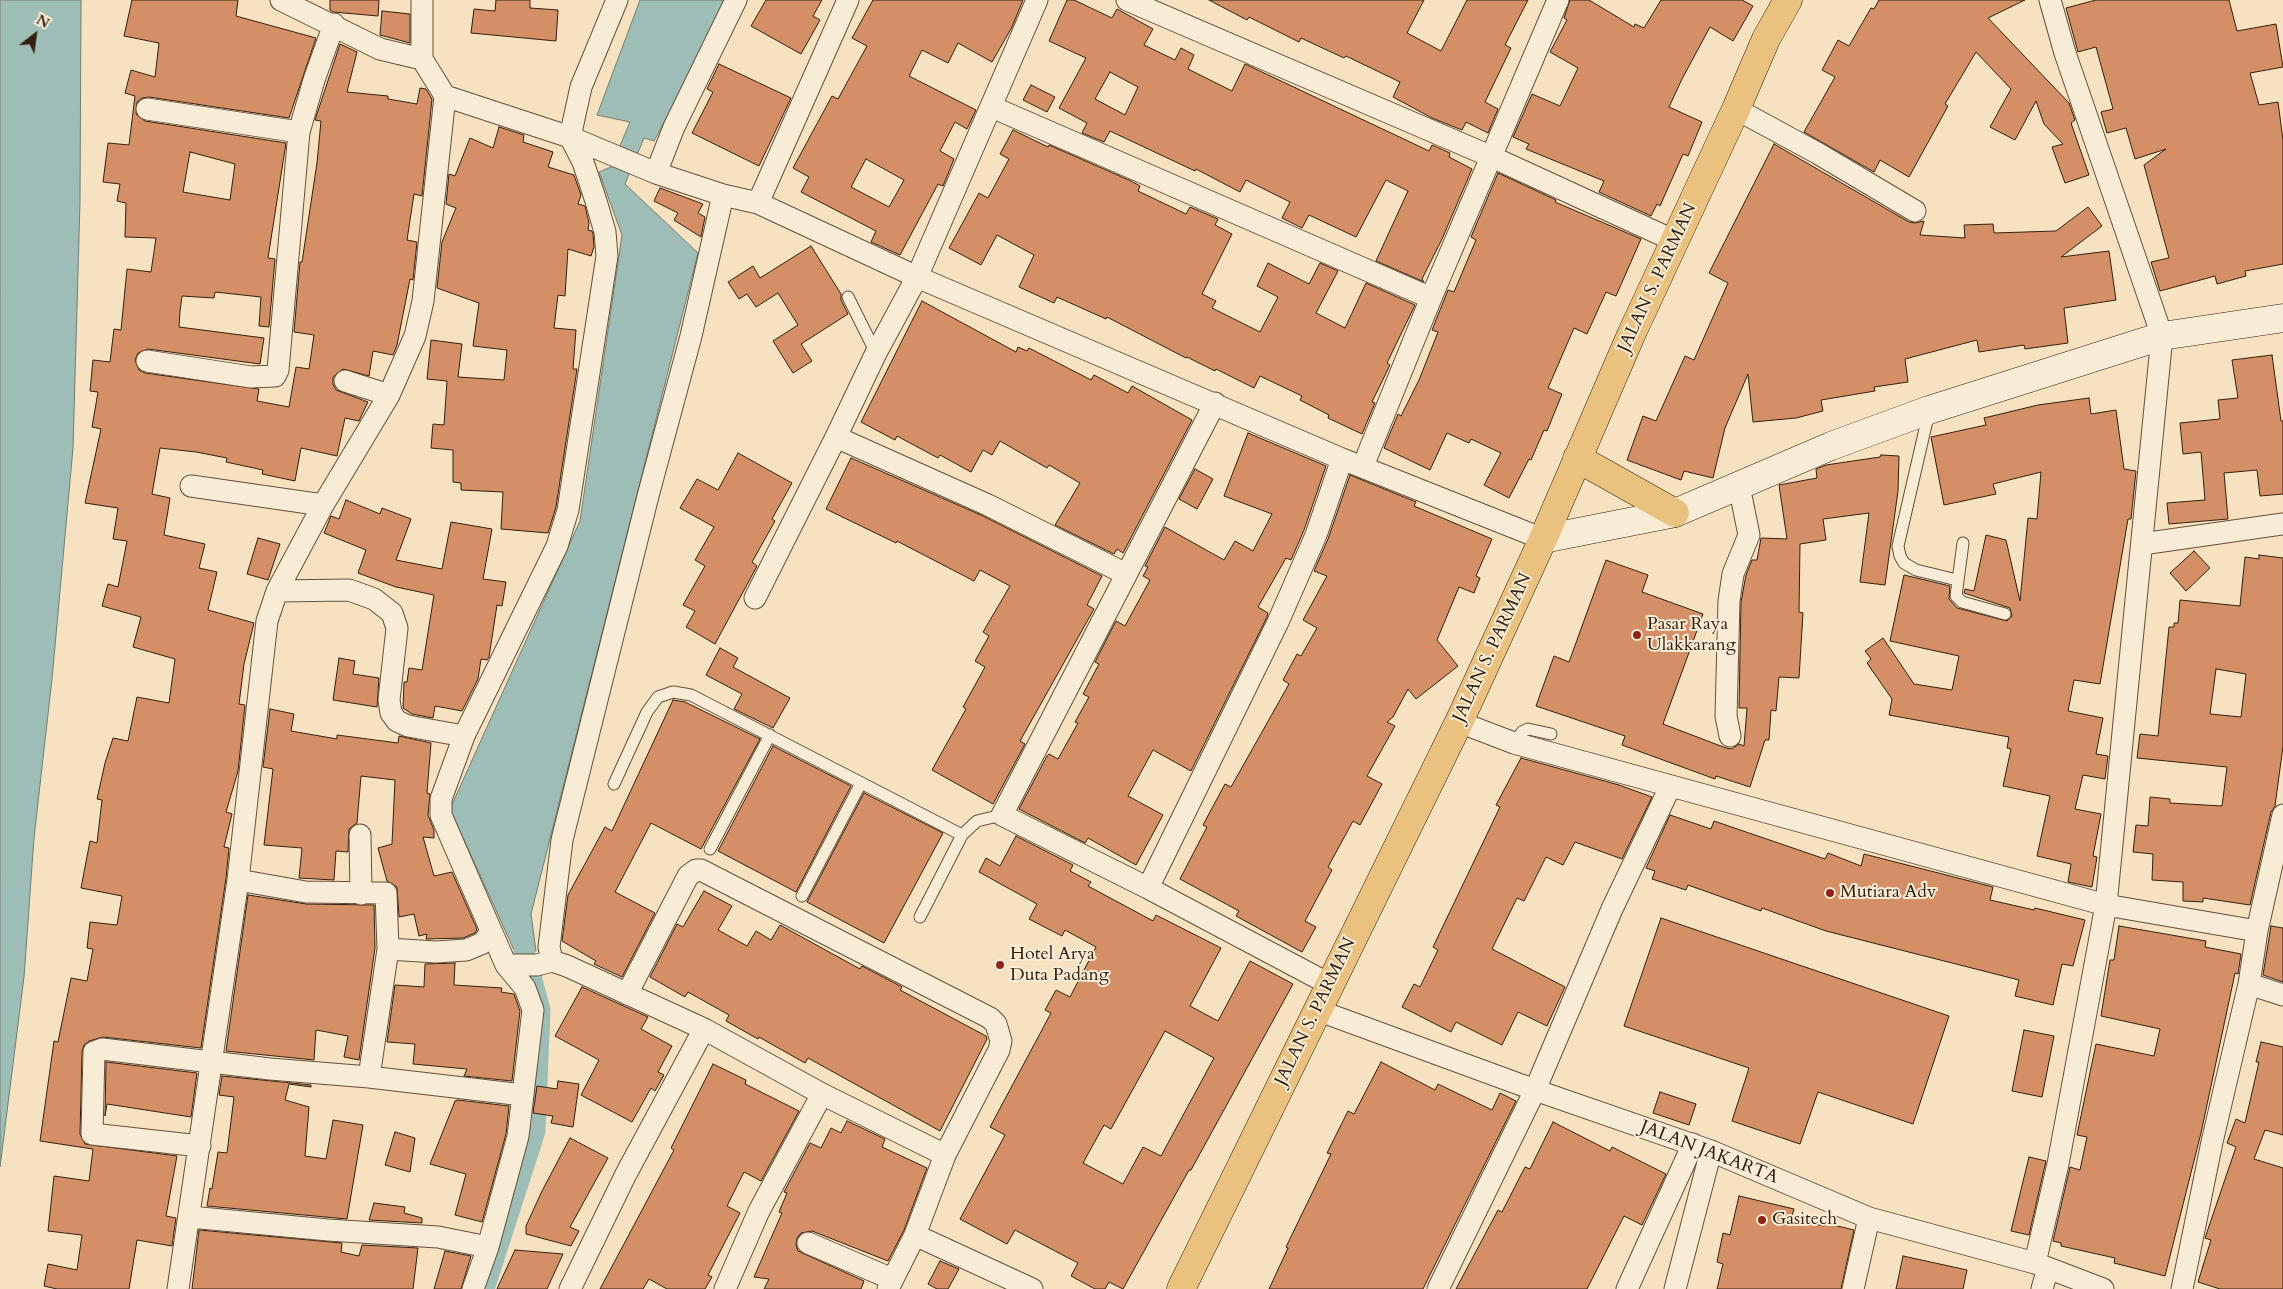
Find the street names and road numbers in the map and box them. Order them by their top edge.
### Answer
street label: JALAN S. PARMAN [1614,200,1702,356]
street label: JALAN S. PARMAN [1449,570,1537,726]
street label: JALAN S. PARMAN [1271,934,1361,1090]
street label: JALAN JAKARTA [1637,1117,1781,1189]

